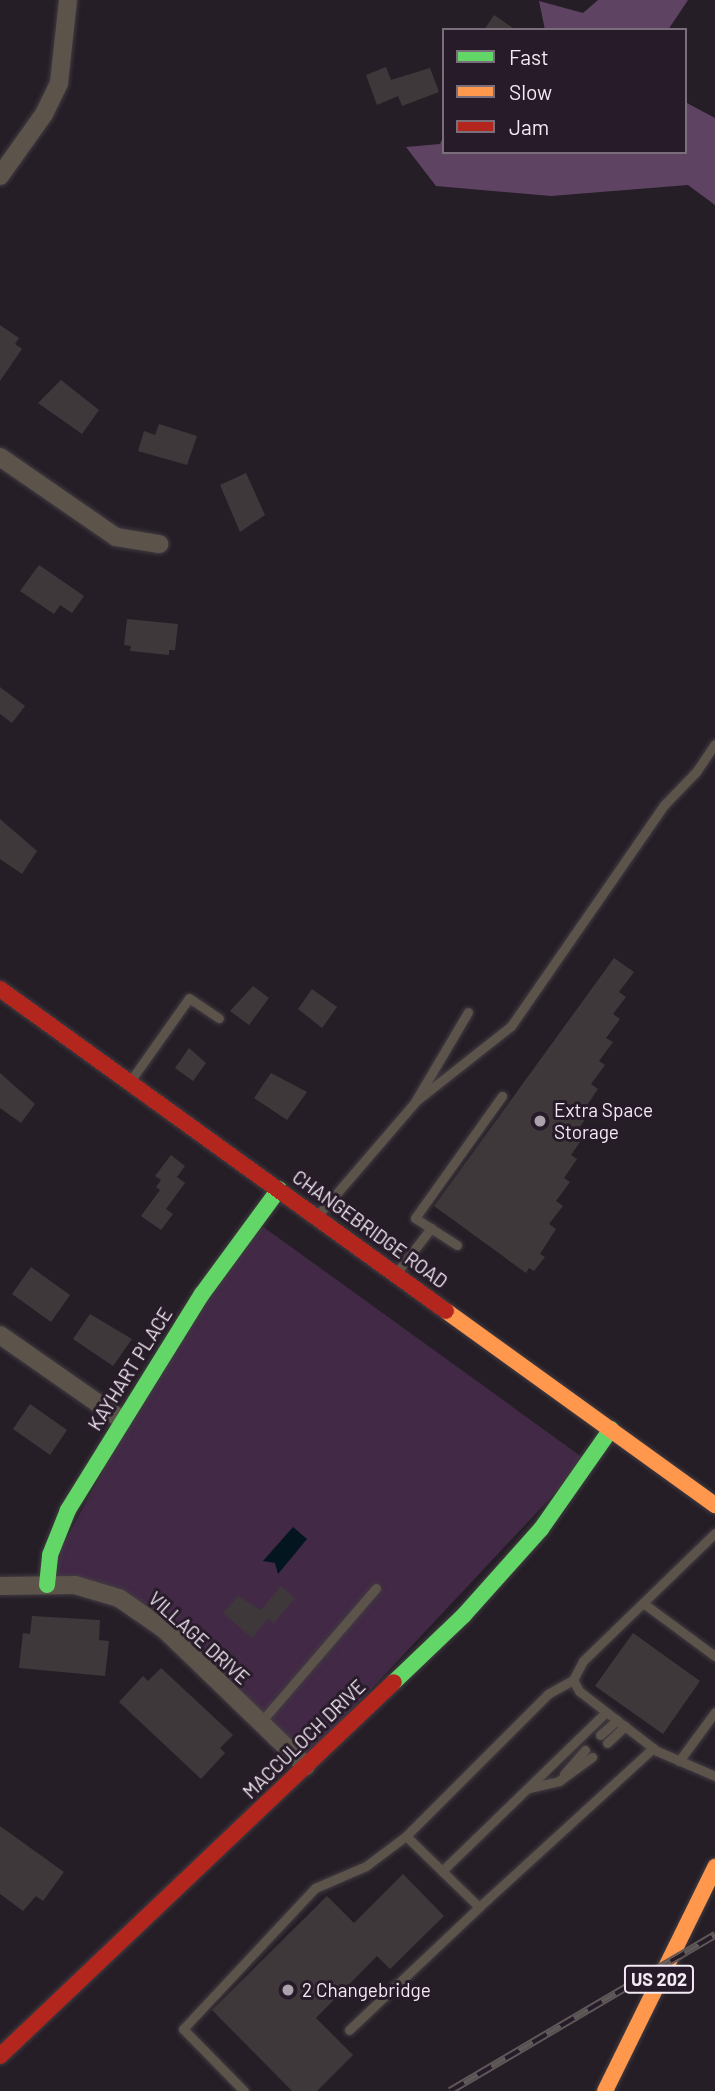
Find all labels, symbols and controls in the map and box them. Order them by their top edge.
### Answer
legend [442,28,687,154]
text: Fast [509,44,549,69]
text: Slow [509,79,552,104]
text: Jam [509,114,549,139]
place label: Extra Space Storage [554,1099,653,1143]
marker: Extra Space Storage [532,1113,548,1129]
street label: CHANGEBRIDGE ROAD [288,1165,452,1293]
street label: KAYHART PLACE [83,1303,177,1435]
street label: VILLAGE DRIVE [144,1587,254,1689]
street label: MACCULOCH DRIVE [238,1675,370,1803]
road number: US 202 [622,1965,696,1994]
place label: 2 Changebridge [302,1979,431,2001]
marker: 2 Changebridge [280,1982,296,1998]

